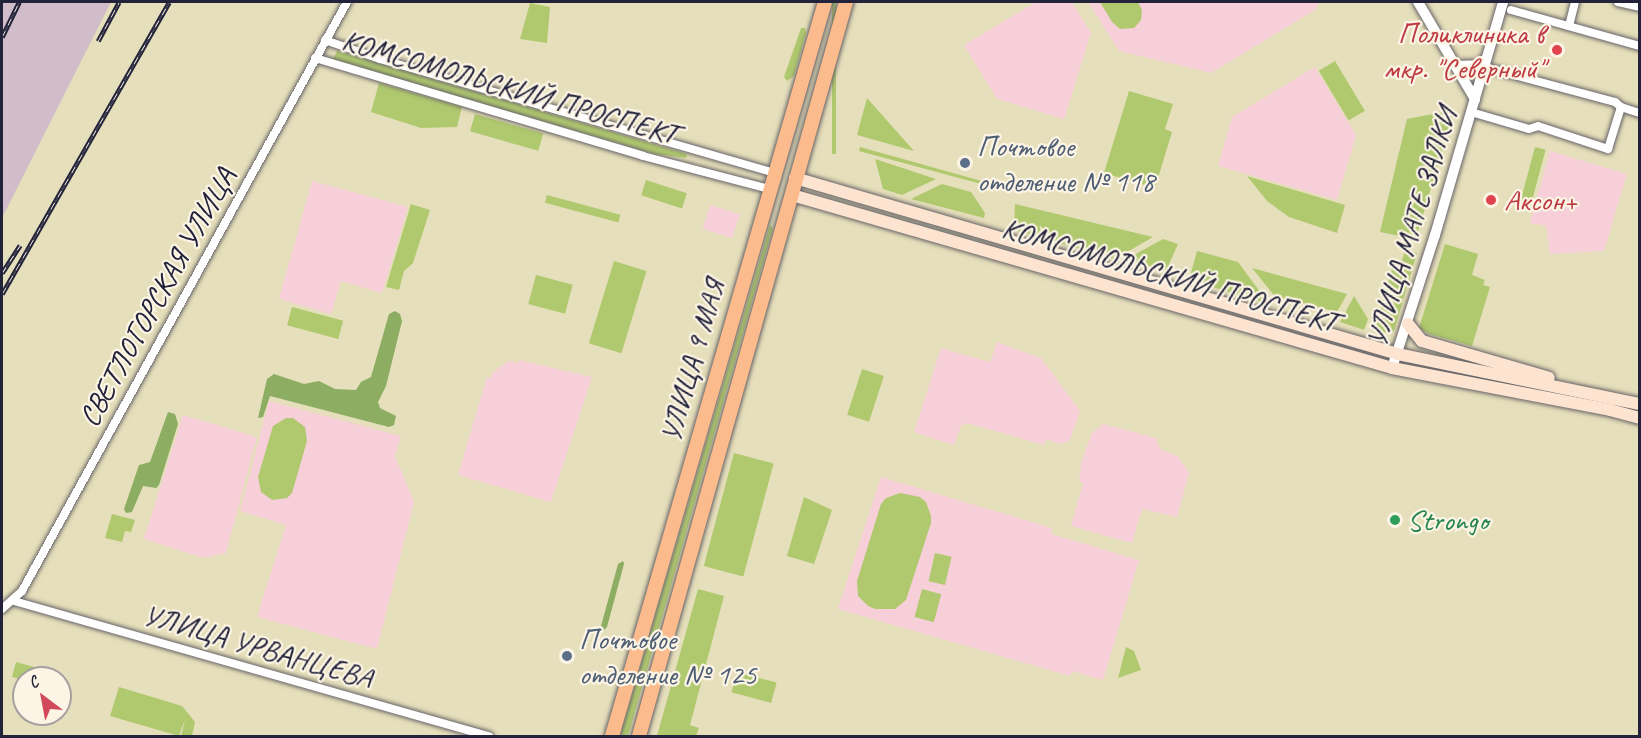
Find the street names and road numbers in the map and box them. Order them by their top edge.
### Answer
street label: КОМСОМОЛЬСКИЙ ПРОСПЕКТ [338,22,682,152]
street label: УЛИЦА МАТЕ ЗАЛКИ [1357,102,1465,352]
street label: СВЕТЛОГОРСКАЯ УЛИЦА [71,162,243,432]
street label: КОМСОМОЛЬСКИЙ ПРОСПЕКТ [998,210,1342,340]
street label: УЛИЦА 9 МАЯ [652,276,732,446]
street label: УЛИЦА УРВАНЦЕВА [140,596,376,696]

